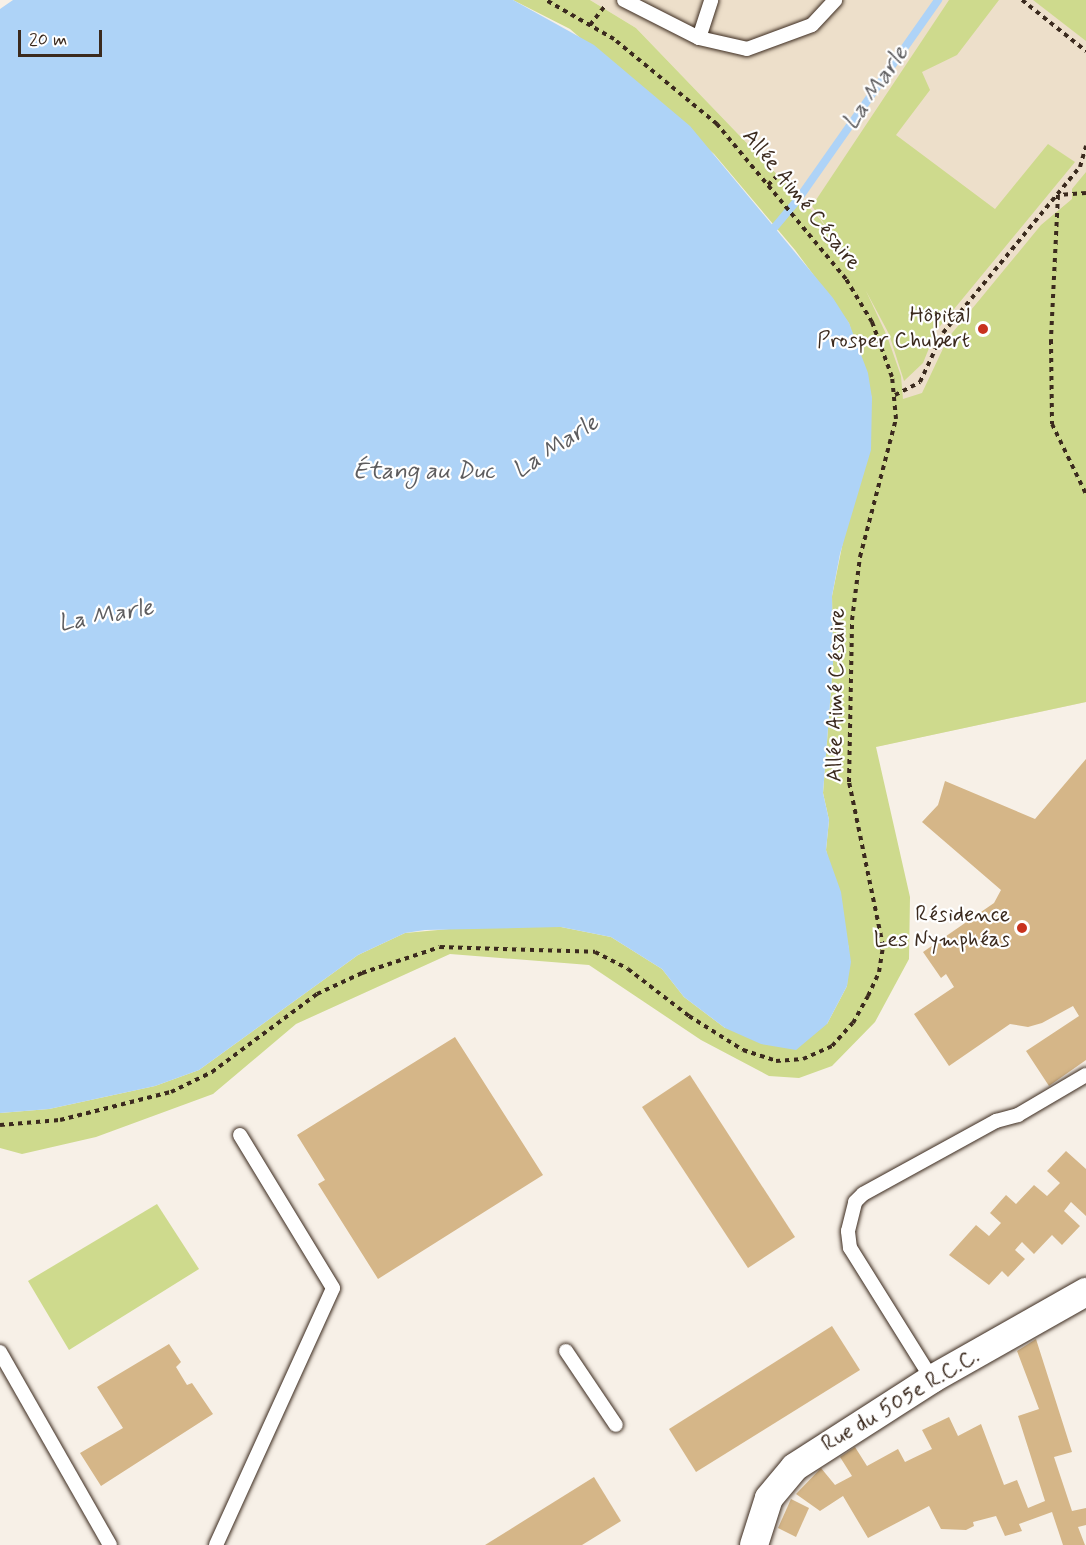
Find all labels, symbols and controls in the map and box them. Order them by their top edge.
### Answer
scale bar [21,18,105,56]
text: 20 m [29,28,67,52]
water label: La Marle [837,42,915,134]
street label: Allée Aimé Césaire [736,124,866,276]
place label: Hôpital Prosper Chubert [817,303,970,354]
marker: Hôpital Prosper Chubert [974,320,992,338]
water label: La Marle [509,410,603,484]
water label: Étang au Duc [355,458,493,486]
water label: La Marle [58,594,154,638]
street label: Allée Aimé Césaire [822,607,852,783]
place label: Résidence Les Nymphéas [869,902,1010,954]
marker: Résidence Les Nymphéas [1015,921,1029,935]
street label: Rue du 505e R.C.C. [818,1344,984,1458]

